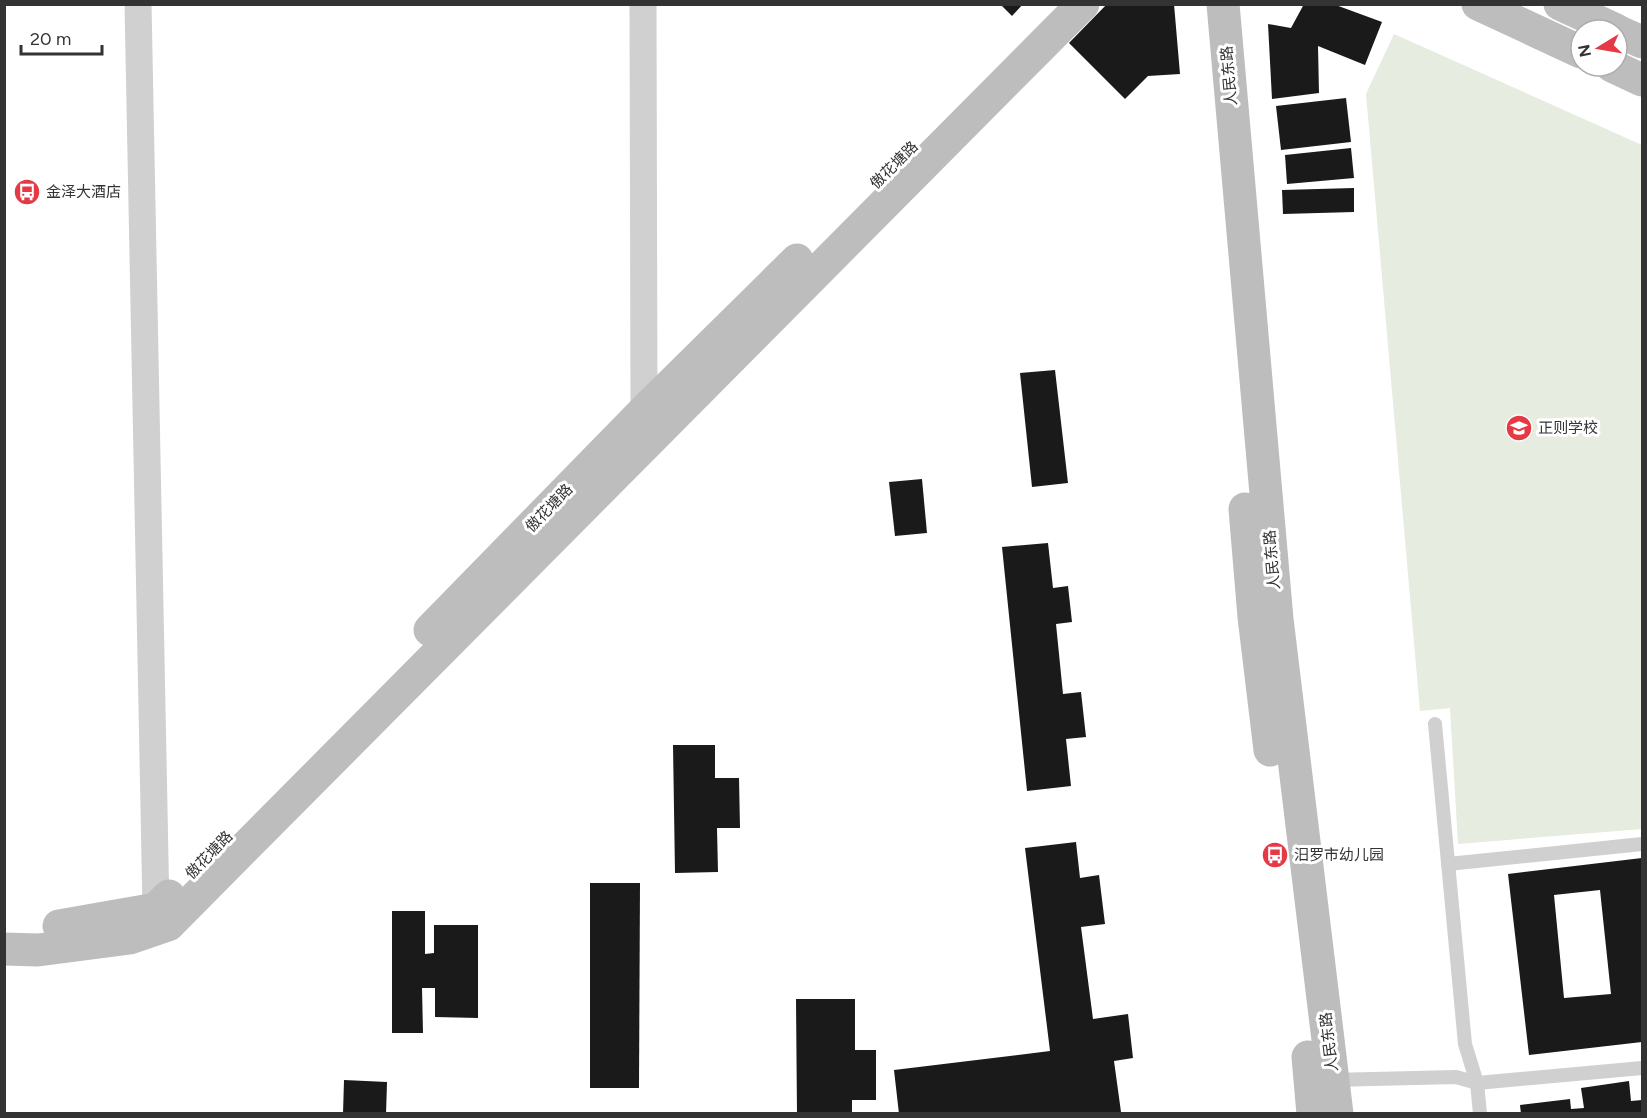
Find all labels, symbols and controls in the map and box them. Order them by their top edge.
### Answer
scale bar [21,18,102,56]
north arrow [1569,18,1629,78]
text: 20 m [30,28,71,50]
text: N [1574,43,1595,59]
street label: 人民东路 [1217,45,1241,107]
street label: 傲花塘路 [866,137,922,193]
bus stop icon: 金泽大酒店 [12,177,42,207]
place label: 金泽大酒店 [46,183,121,201]
school or university icon: 正则学校 [1504,413,1534,443]
place label: 正则学校 [1538,419,1598,437]
street label: 傲花塘路 [522,480,576,536]
street label: 人民东路 [1260,529,1284,591]
street label: 傲花塘路 [182,827,236,883]
bus stop icon: 汨罗市幼儿园 [1260,840,1290,870]
place label: 汨罗市幼儿园 [1294,846,1384,864]
street label: 人民东路 [1316,1011,1342,1073]

